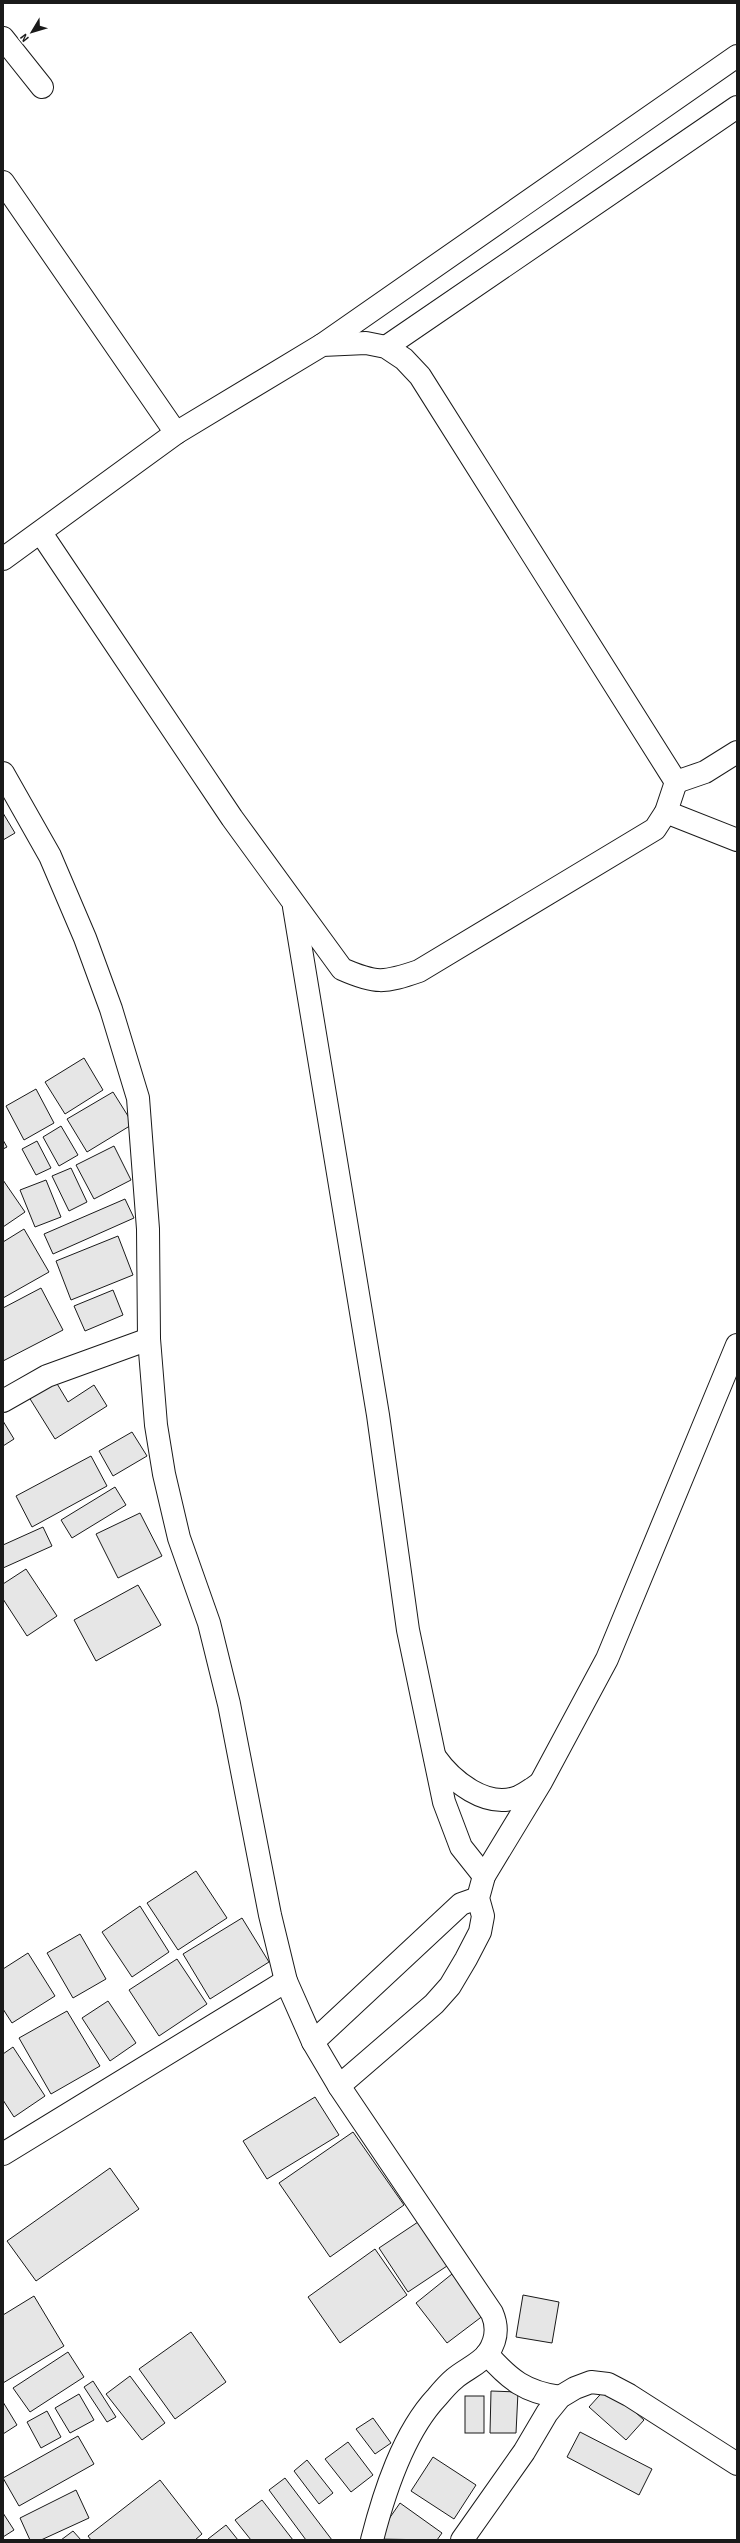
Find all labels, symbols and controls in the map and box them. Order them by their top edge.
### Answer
north arrow [12,12,52,52]
text: N [16,30,33,45]

